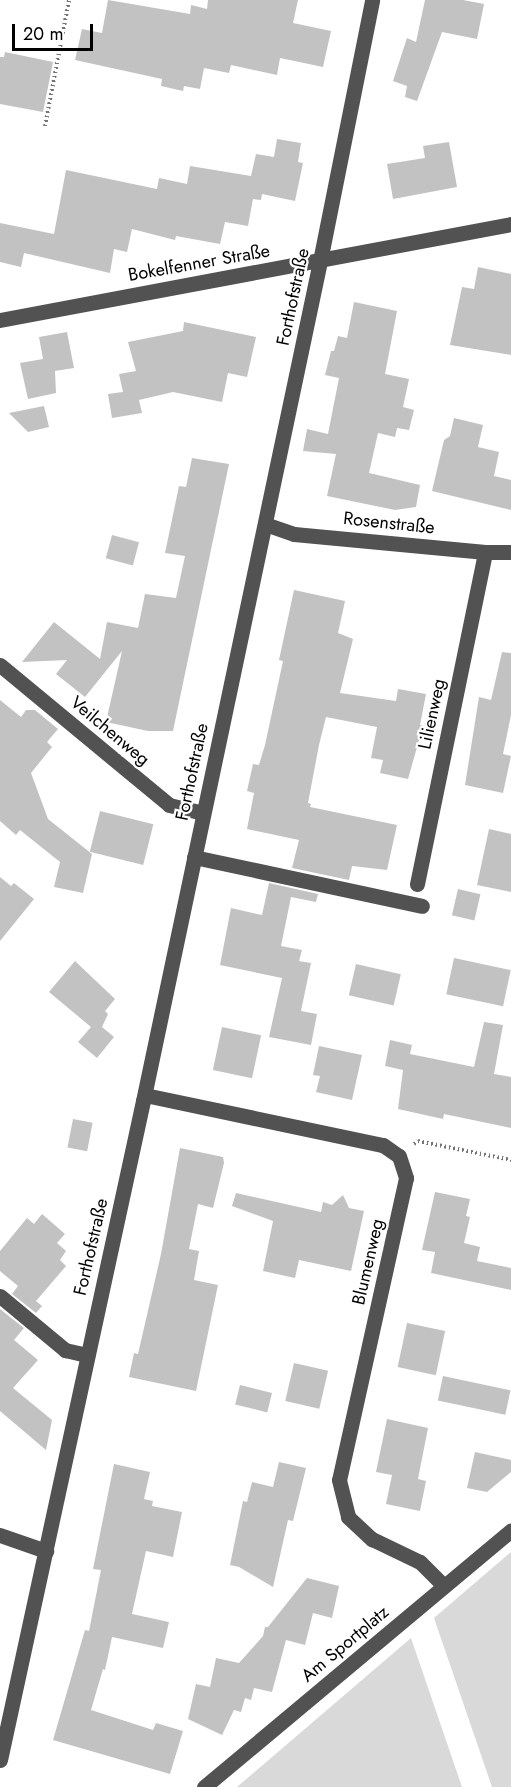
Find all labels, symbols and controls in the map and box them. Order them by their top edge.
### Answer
scale bar [15,12,96,50]
text: 20 m [23,21,63,47]
street label: Bokelfenner Straße [126,240,272,286]
street label: Forthofstraße [272,246,314,348]
street label: Rosenstraße [342,507,436,539]
street label: Lilienweg [414,677,450,751]
street label: Veilchenweg [66,692,154,770]
street label: Forthofstraße [171,721,213,823]
street label: Forthofstraße [69,1196,113,1298]
street label: Blumenweg [348,1217,388,1307]
street label: Am Sportplatz [297,1601,393,1687]

